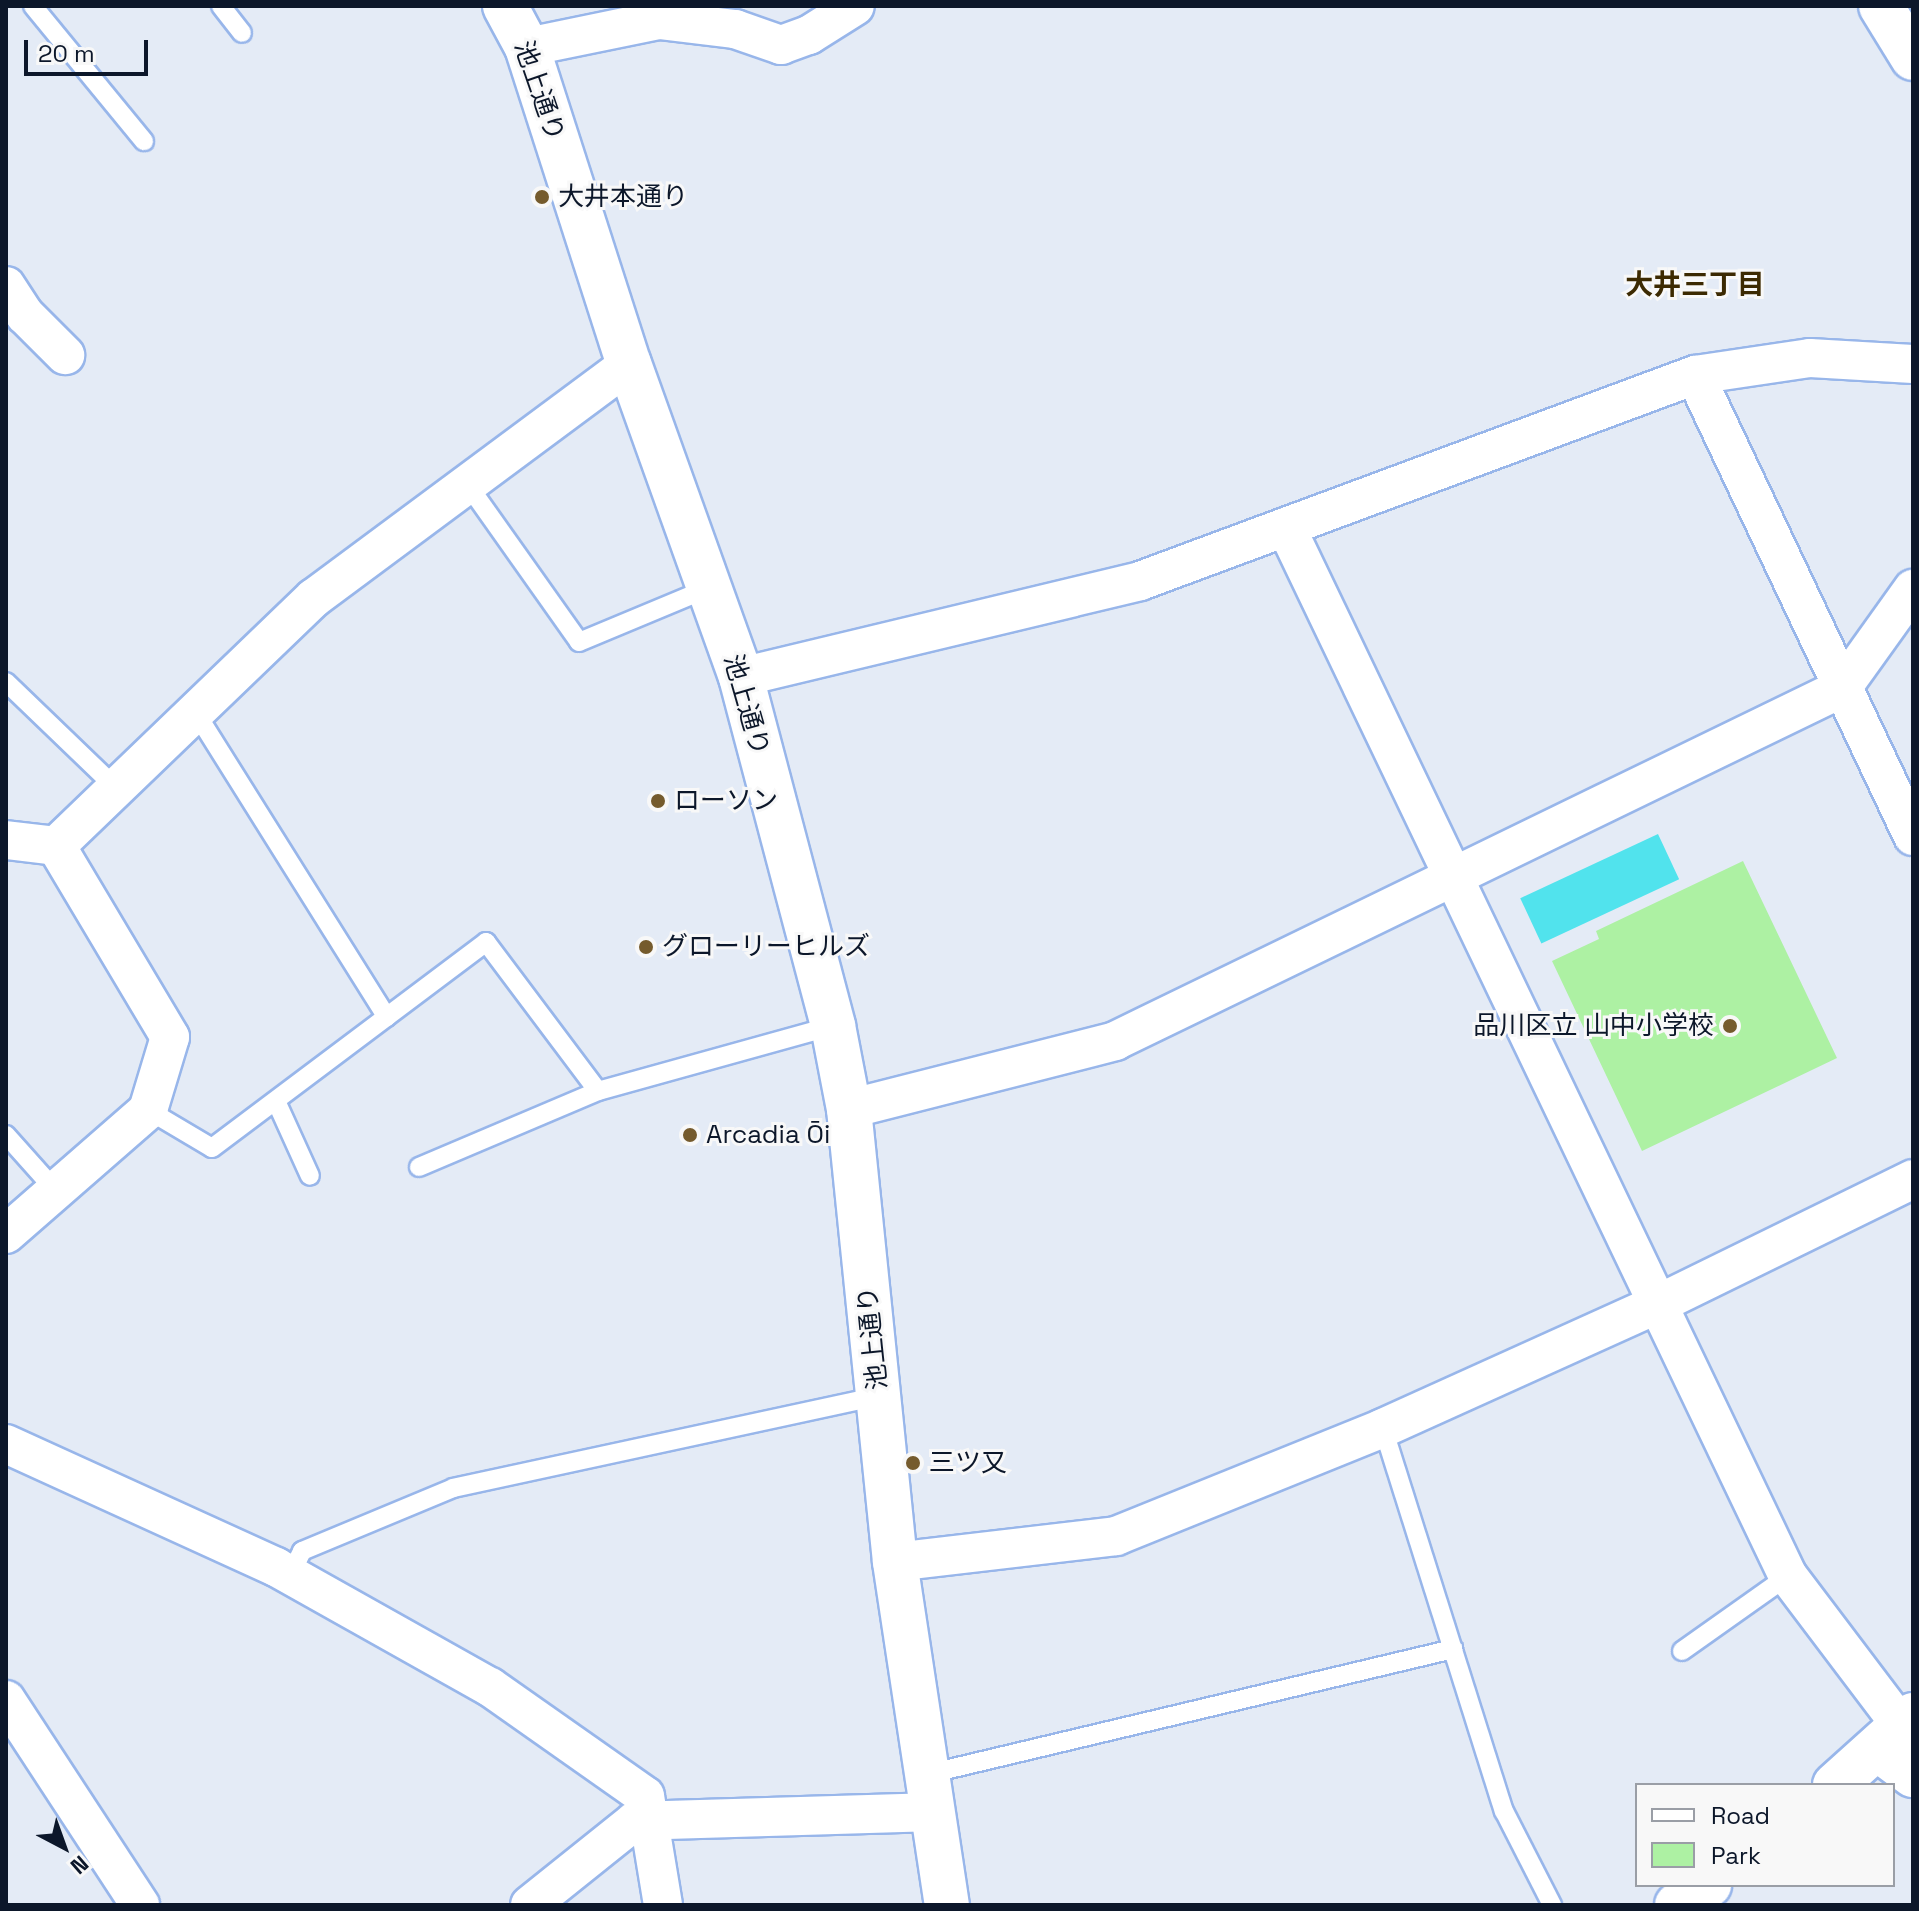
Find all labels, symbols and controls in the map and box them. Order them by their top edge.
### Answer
scale bar [28,24,152,74]
street label: 池上通り [507,37,571,145]
text: 20 m [38,38,95,69]
place label: 大井本通り [558,181,688,213]
marker: 大井本通り [533,188,551,206]
district label: 大井三丁目 [1625,267,1765,301]
street label: 池上通り [717,651,775,759]
place label: ローソン [674,785,778,817]
marker: ローソン [649,792,667,810]
place label: グローリーヒルズ [662,931,870,963]
marker: グローリーヒルズ [637,938,655,956]
place label: 品川区立 山中小学校 [1473,1010,1714,1042]
marker: 品川区立 山中小学校 [1721,1017,1739,1035]
place label: Arcadia Ōi [706,1119,830,1151]
marker: Arcadia Ōi [681,1126,699,1144]
street label: 池上通り [852,1285,894,1391]
place label: 三ツ又 [929,1447,1007,1479]
marker: 三ツ又 [904,1454,922,1472]
legend [1635,1783,1895,1887]
text: Road [1711,1800,1770,1831]
north arrow [24,1807,104,1887]
text: Park [1711,1840,1761,1871]
text: N [65,1850,94,1881]

